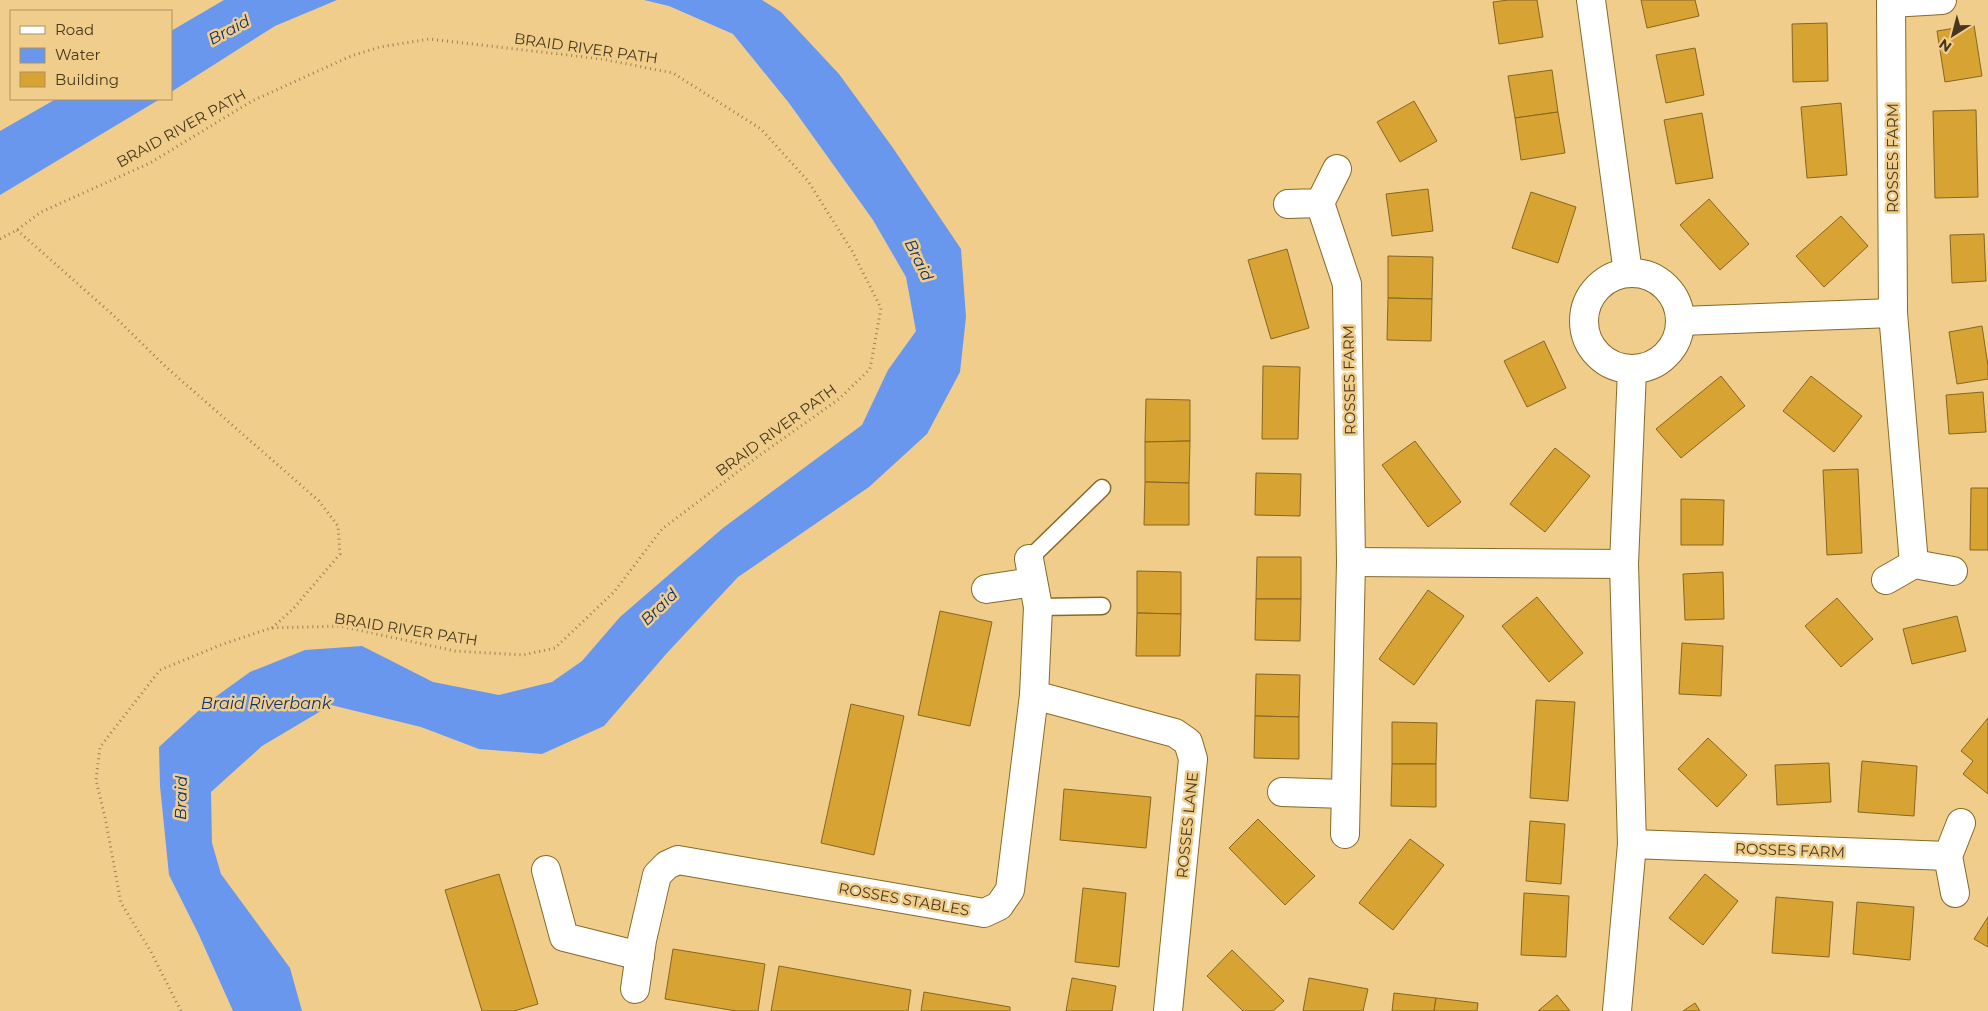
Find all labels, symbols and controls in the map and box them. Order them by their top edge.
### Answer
legend [10,10,172,100]
north arrow [1928,10,1978,60]
water label: Braid [205,11,253,49]
text: Road [55,20,94,39]
street label: BRAID RIVER PATH [513,28,659,68]
text: N [1935,35,1955,56]
text: Water [55,45,101,64]
text: Building [55,70,119,89]
street label: BRAID RIVER PATH [113,85,249,171]
street label: ROSSES FARM [1883,103,1902,213]
water label: Braid [901,236,937,284]
street label: ROSSES FARM [1339,325,1359,435]
street label: BRAID RIVER PATH [712,380,840,480]
water label: Braid [636,585,682,629]
street label: BRAID RIVER PATH [333,608,479,650]
water label: Braid Riverbank [201,694,333,713]
street label: ROSSES LANE [1172,771,1202,879]
water label: Braid [171,776,191,820]
street label: ROSSES FARM [1735,839,1845,861]
street label: ROSSES STABLES [837,878,971,920]

